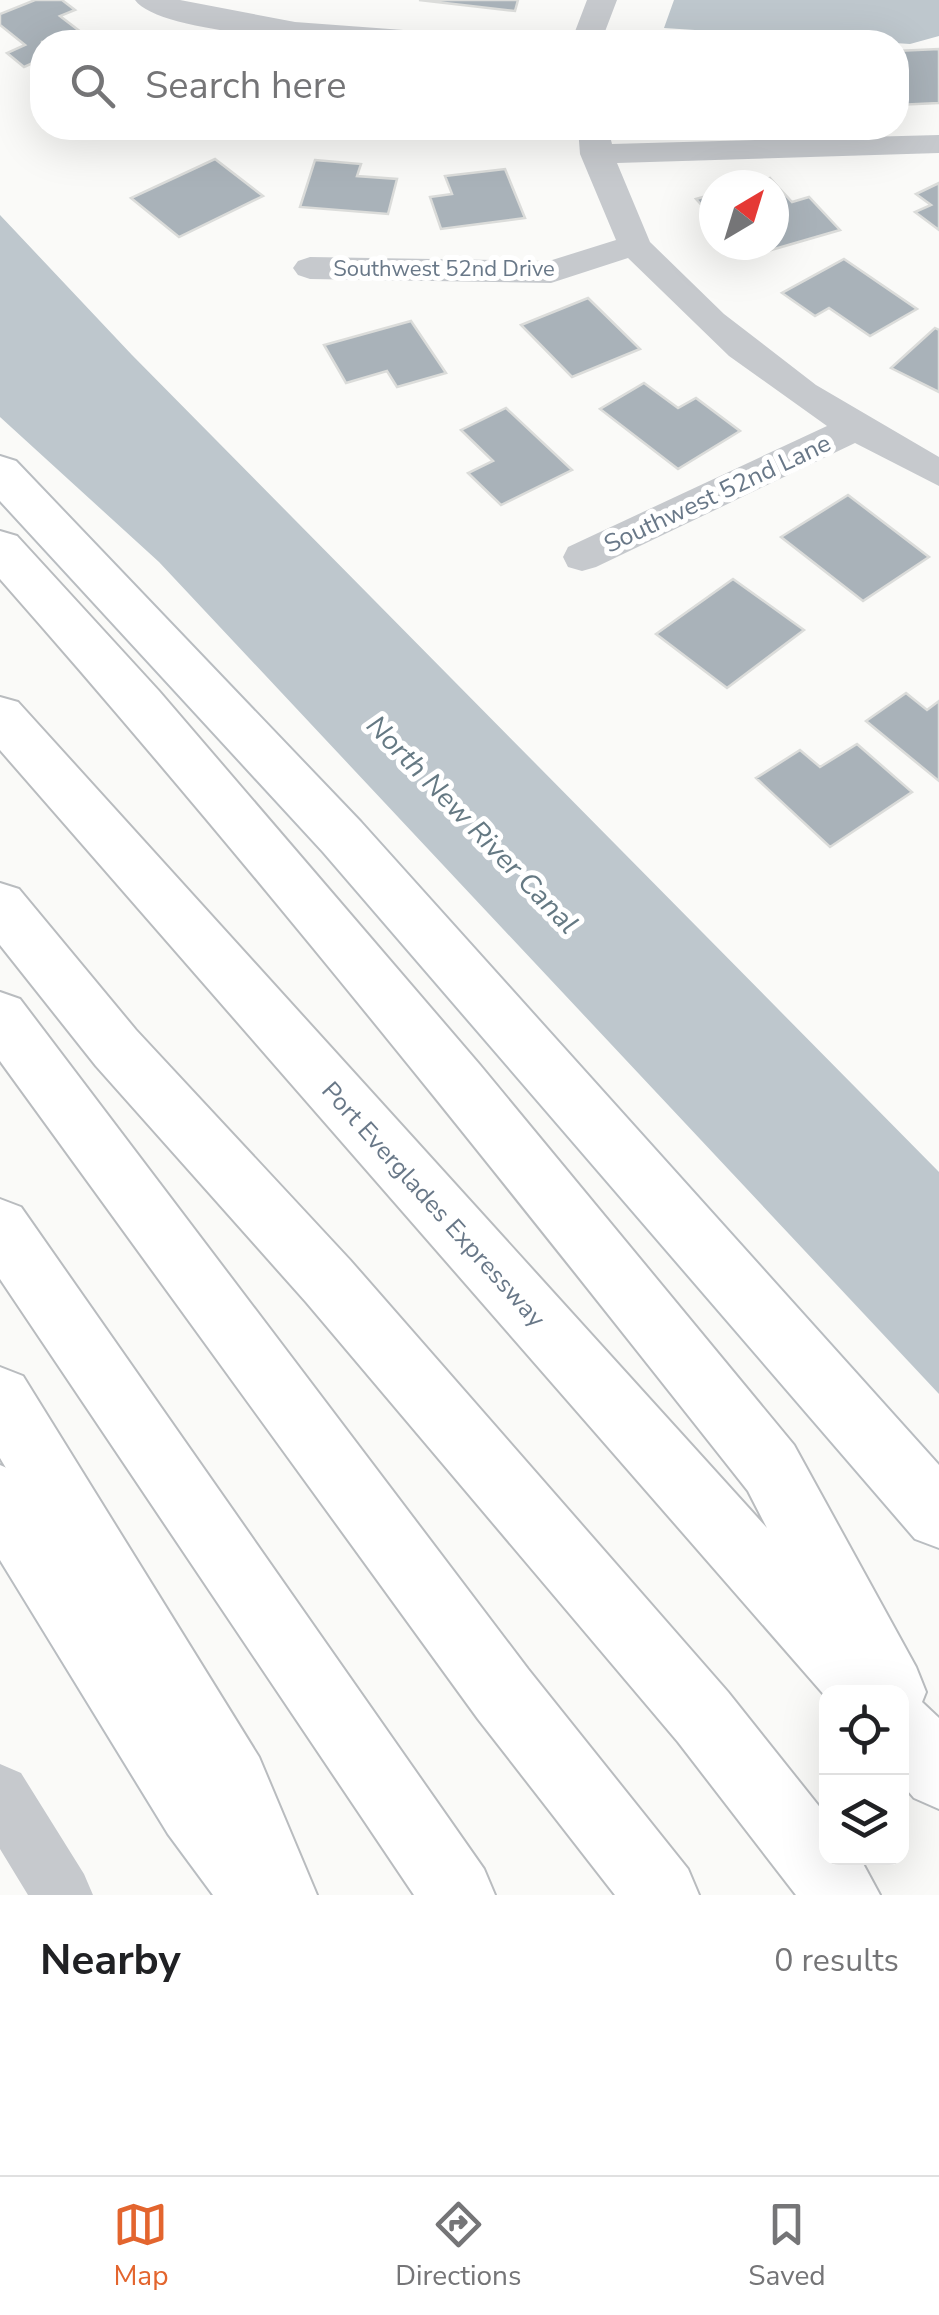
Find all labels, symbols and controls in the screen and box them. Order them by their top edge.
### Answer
search box [30,30,909,140]
icon: search [65,58,120,113]
text: Search here [145,60,346,111]
north arrow [699,170,789,260]
street label: Southwest 52nd Drive [333,254,555,284]
street label: Southwest 52nd Lane [598,426,836,561]
water label: North New River Canal [358,707,587,942]
street label: Port Everglades Expressway [314,1075,553,1335]
map controls [819,1685,909,1865]
button: locate [819,1685,909,1775]
button: layers [819,1775,909,1865]
text: Nearby [40,1932,181,1989]
text: 0 results [774,1939,899,1982]
tab: Map [113,2197,168,2295]
tab: Directions [395,2197,521,2295]
tab: Saved [748,2197,826,2295]

